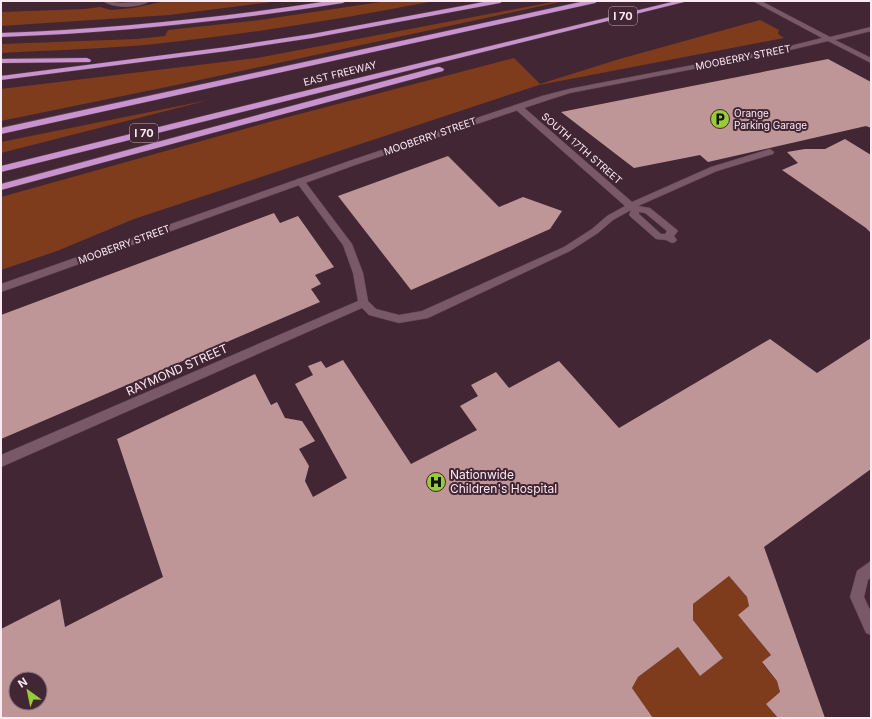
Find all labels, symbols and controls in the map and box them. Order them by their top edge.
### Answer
road number: I 70 [609,7,637,25]
street label: MOOBERRY STREET [694,42,792,72]
street label: EAST FREEWAY [302,58,378,88]
place label: Orange Parking Garage [734,107,807,131]
parking icon: Orange Parking Garage [709,108,731,130]
street label: SOUTH 17TH STREET [539,110,625,186]
street label: MOOBERRY STREET [382,115,478,157]
road number: I 70 [130,124,158,142]
street label: MOOBERRY STREET [76,222,172,266]
street label: RAYMOND STREET [124,340,230,399]
place label: Nationwide Children's Hospital [450,467,557,496]
hospital icon: Nationwide Children's Hospital [425,471,447,493]
north arrow [8,671,48,711]
text: N [15,674,30,691]

